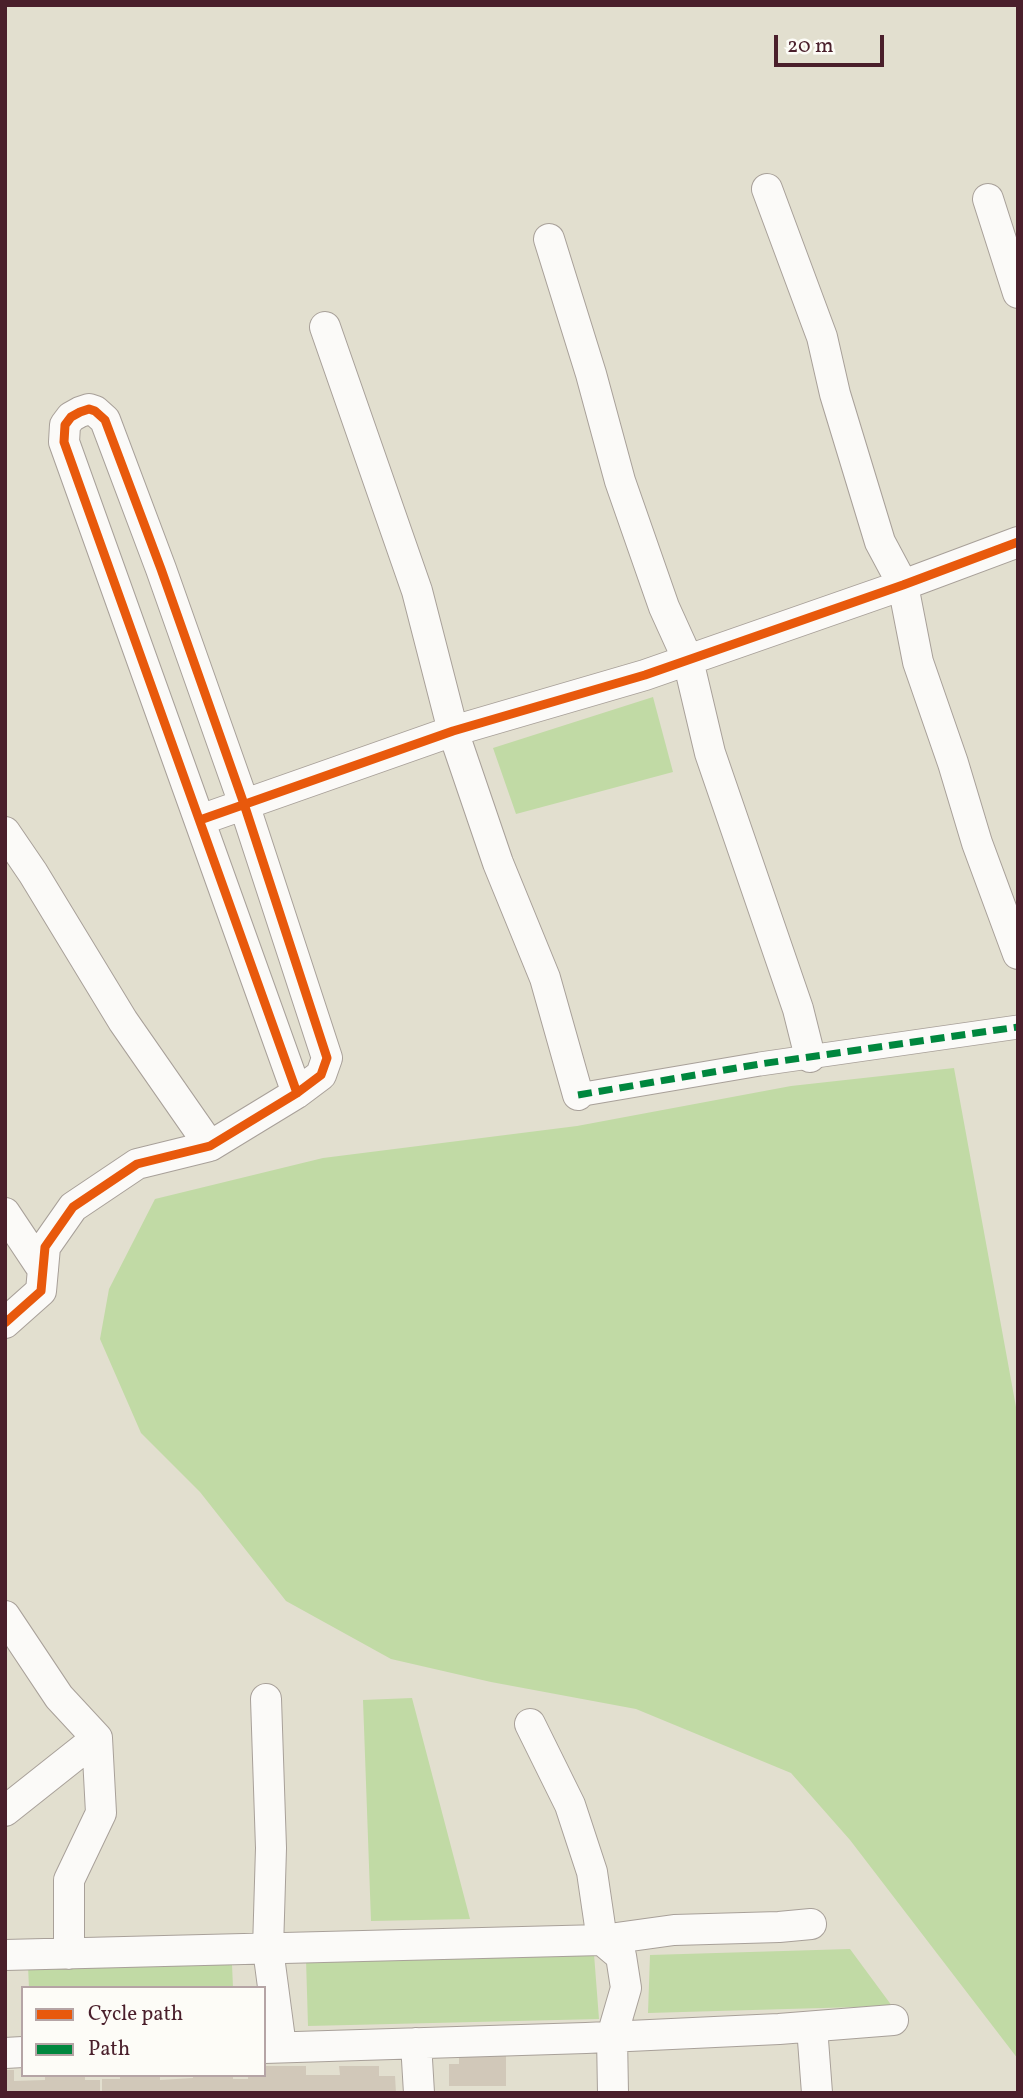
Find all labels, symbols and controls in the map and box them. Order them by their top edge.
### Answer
scale bar [778,21,888,65]
text: 20 m [787,32,833,61]
legend [21,1986,266,2077]
text: Cycle path [88,2000,183,2029]
text: Path [88,2035,130,2064]

